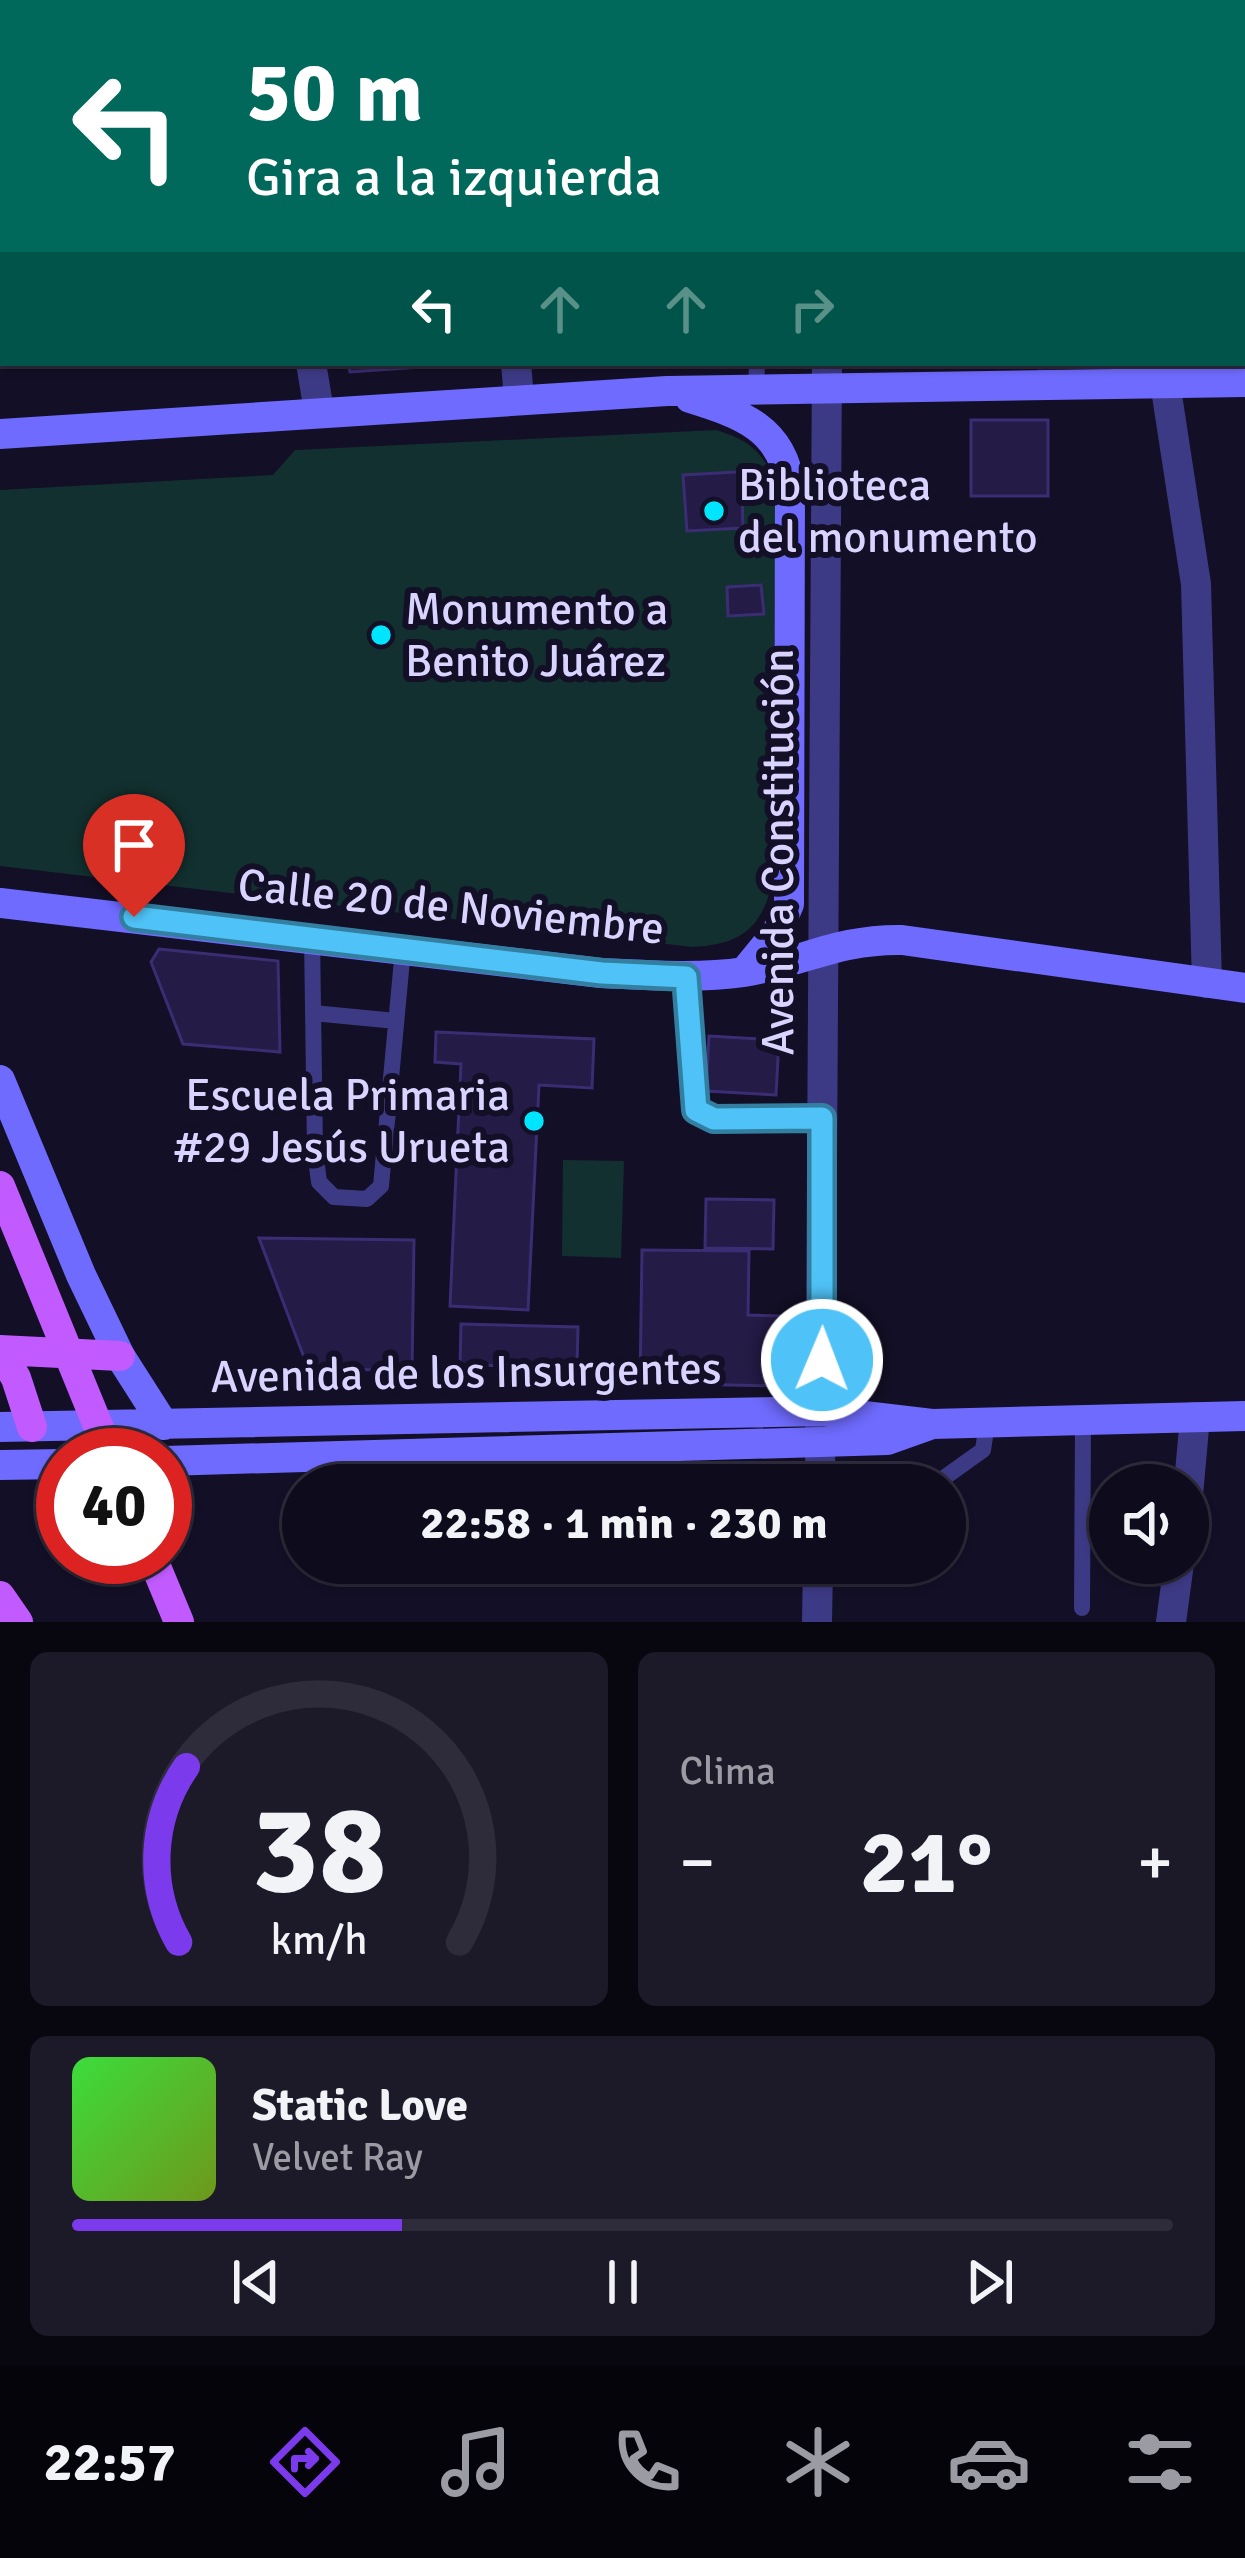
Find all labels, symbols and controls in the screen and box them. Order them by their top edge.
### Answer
text: 50 m [246,41,423,145]
icon: left [48,48,204,204]
text: Gira a la izquierda [246,144,662,211]
icon: left [401,276,467,342]
icon: ahead [527,276,593,342]
icon: ahead [653,276,719,342]
icon: right [779,276,845,342]
place label: Biblioteca del monumento [738,458,1038,565]
marker: Biblioteca del monumento [701,498,727,524]
place label: Monumento a Benito Juárez [405,582,668,689]
marker: Monumento a Benito Juárez [368,622,394,648]
street label: Avenida Constitución [751,648,806,1056]
pin [83,794,185,917]
icon: arrive [101,812,167,878]
street label: Calle 20 de Noviembre [235,857,667,957]
place label: Escuela Primaria #29 Jesús Urueta [174,1068,510,1175]
marker: Escuela Primaria #29 Jesús Urueta [521,1108,547,1134]
position arrow [759,1297,885,1423]
street label: Avenida de los Insurgentes [210,1341,722,1405]
speed limit sign: 40 [36,1428,192,1584]
map controls [1089,1464,1209,1584]
button: sound [1089,1464,1209,1584]
text: 22:58 · 1 min · 230 m [420,1496,828,1551]
text: Clima [680,1747,776,1795]
text: 38 [251,1774,386,1927]
text: 21° [860,1807,993,1918]
text: − [680,1822,715,1903]
text: + [1137,1822,1173,1903]
text: km/h [270,1914,367,1967]
text: Static Love [252,2078,468,2133]
text: Velvet Ray [252,2133,423,2181]
icon: previous [223,2249,289,2315]
icon: pause [590,2249,656,2315]
icon: next [957,2249,1023,2315]
icon: directions [263,2420,347,2504]
icon: music [434,2420,518,2504]
icon: phone [605,2420,689,2504]
icon: climate [776,2420,860,2504]
icon: car [947,2420,1031,2504]
icon: filters [1118,2420,1202,2504]
text: 22:57 [43,2429,176,2496]

